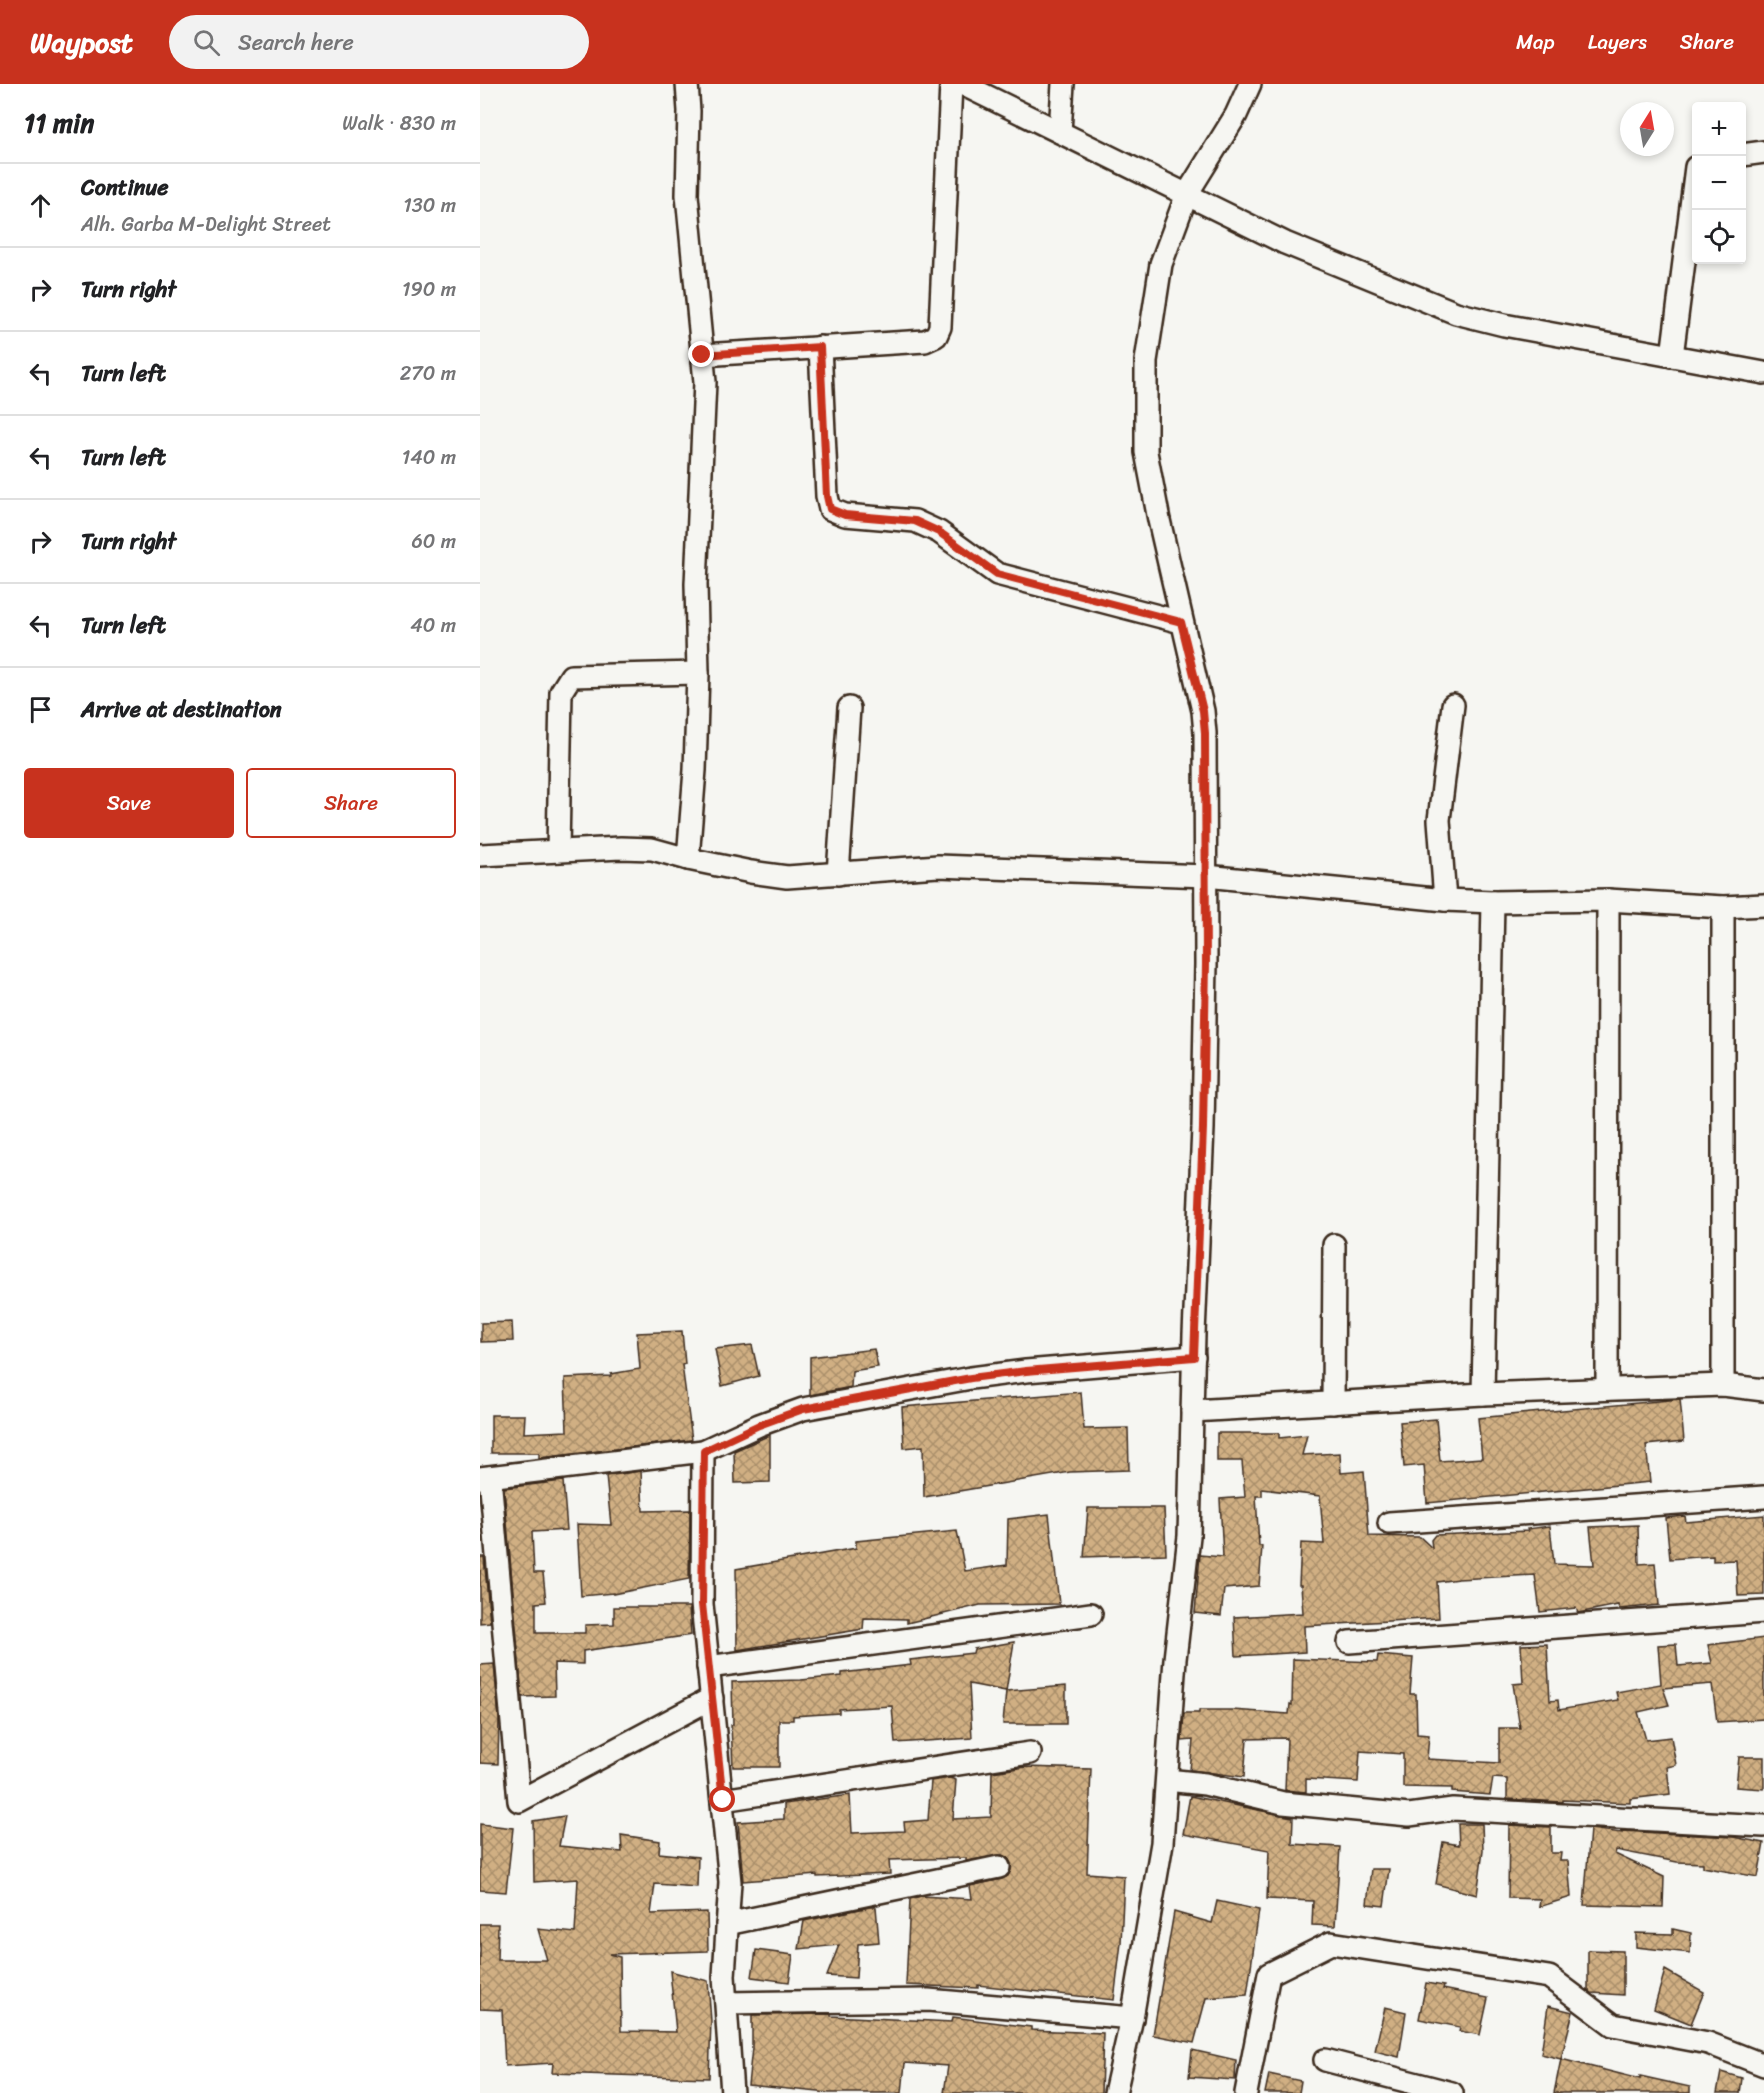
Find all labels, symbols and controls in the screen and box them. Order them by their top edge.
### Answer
search box [169,15,589,69]
text: Waypost [30,18,133,67]
text: Search here [238,23,354,62]
text: Map [1516,23,1555,61]
text: Layers [1588,23,1647,61]
text: Share [1680,23,1734,61]
icon: search [190,26,223,59]
text: 11 min [24,100,94,146]
north arrow [1620,102,1674,156]
map controls [1692,102,1746,264]
button: + [1692,102,1746,156]
text: Walk · 830 m [342,106,456,141]
button: − [1692,156,1746,210]
text: Continue [81,168,169,207]
text: 130 m [403,188,456,223]
icon: ahead [24,189,57,222]
text: Alh. Garba M-Delight Street [81,207,331,242]
button: locate [1692,210,1746,264]
text: Turn right [81,270,176,309]
text: 190 m [402,272,456,307]
icon: right [24,273,57,306]
route end [688,341,714,367]
text: Turn left [81,354,166,393]
text: 270 m [400,356,456,391]
icon: left [24,357,57,390]
text: Turn left [81,438,166,477]
text: 140 m [402,440,456,475]
icon: left [24,441,57,474]
text: Turn right [81,522,176,561]
text: 60 m [411,524,456,559]
icon: right [24,525,57,558]
text: Turn left [81,606,166,645]
text: 40 m [410,608,456,643]
icon: left [24,609,57,642]
text: Arrive at destination [81,690,282,729]
icon: arrive [24,693,57,726]
button: Save [24,768,234,838]
button: Share [246,768,456,838]
route start [709,1786,735,1812]

